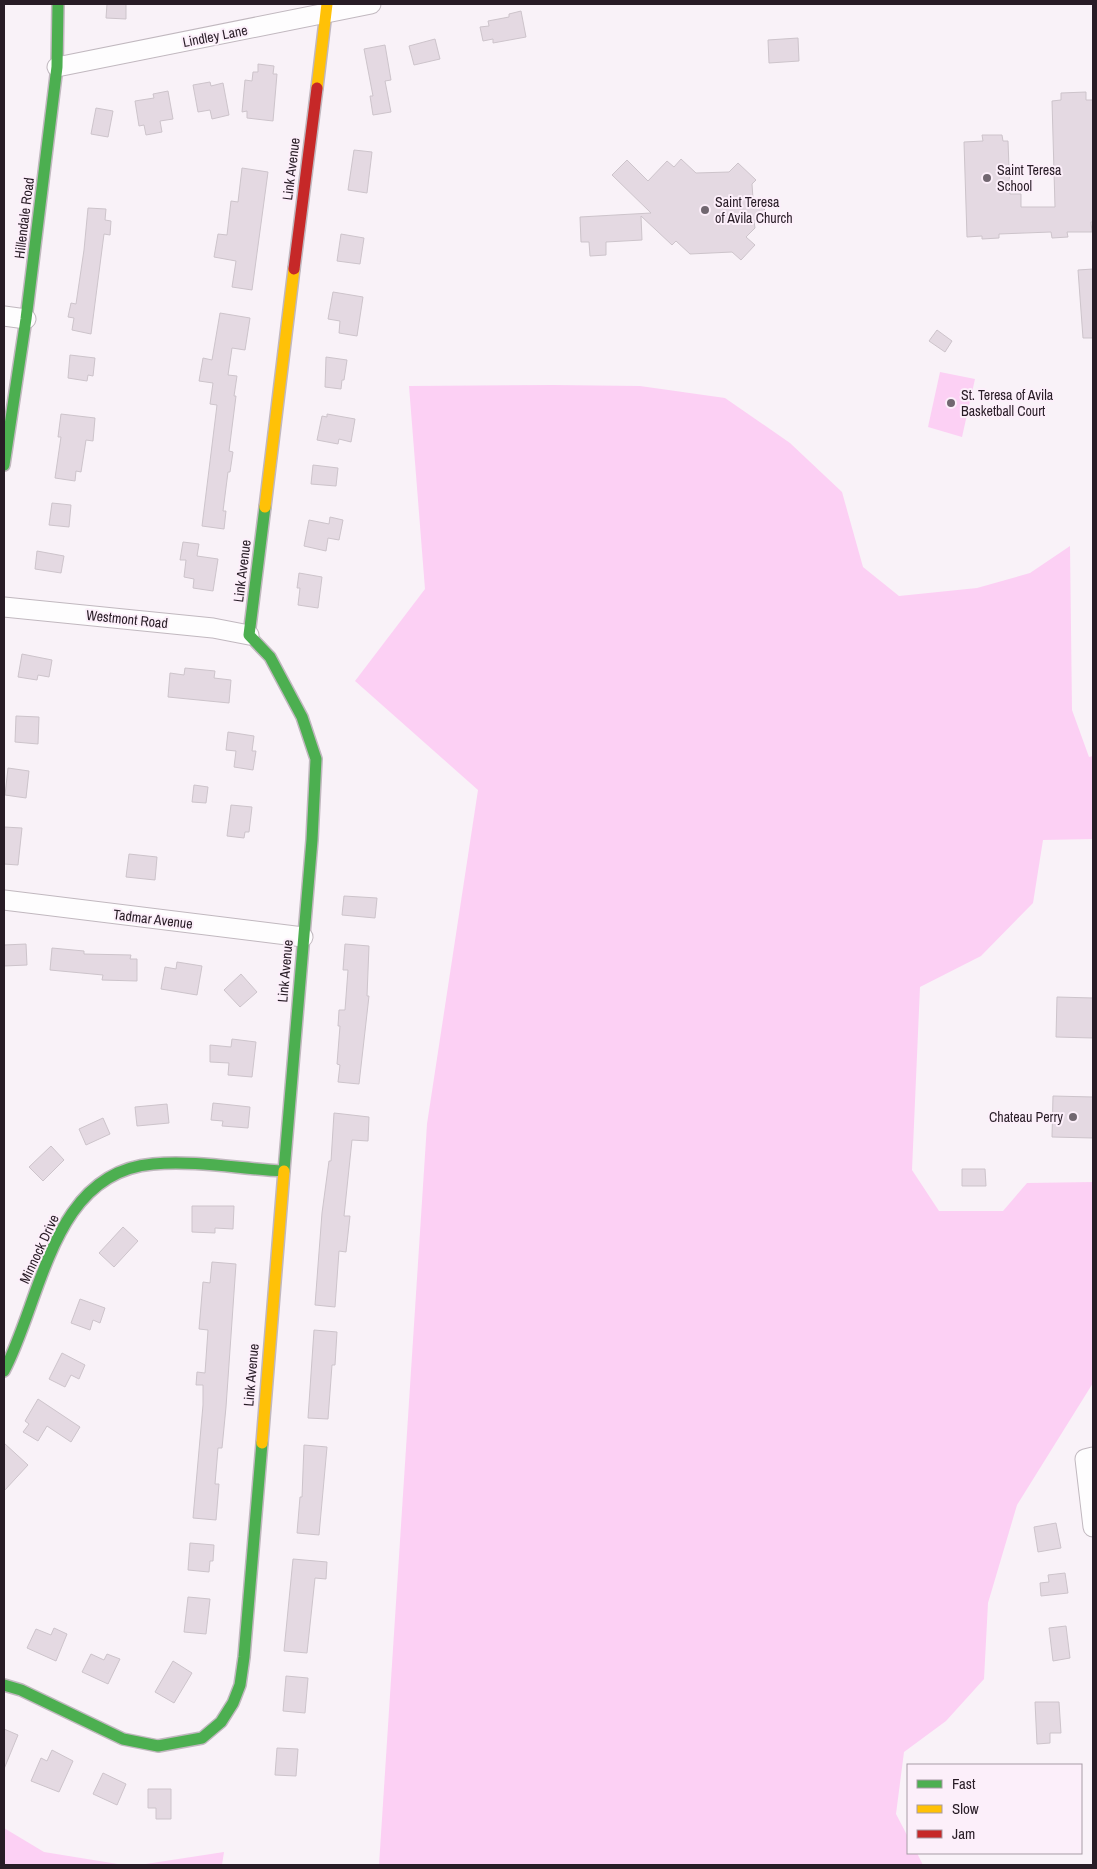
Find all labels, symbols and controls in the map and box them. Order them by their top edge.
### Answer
street label: Lindley Lane [181,21,249,51]
street label: Link Avenue [278,137,304,201]
place label: Saint Teresa School [997,161,1062,195]
marker: Saint Teresa School [981,172,993,184]
street label: Hillendale Road [10,176,38,260]
place label: Saint Teresa of Avila Church [715,193,793,227]
marker: Saint Teresa of Avila Church [699,204,711,216]
place label: St. Teresa of Avila Basketball Court [961,386,1054,420]
marker: St. Teresa of Avila Basketball Court [945,397,957,409]
street label: Link Avenue [229,539,255,603]
street label: Westmont Road [85,606,169,632]
street label: Tadmar Avenue [112,905,194,933]
street label: Link Avenue [273,939,297,1003]
place label: Chateau Perry [989,1108,1063,1126]
marker: Chateau Perry [1067,1111,1079,1123]
street label: Minnock Drive [15,1212,63,1286]
street label: Link Avenue [239,1343,263,1407]
legend [907,1764,1082,1854]
text: Fast [952,1773,976,1794]
text: Slow [952,1798,979,1819]
text: Jam [952,1823,975,1844]

